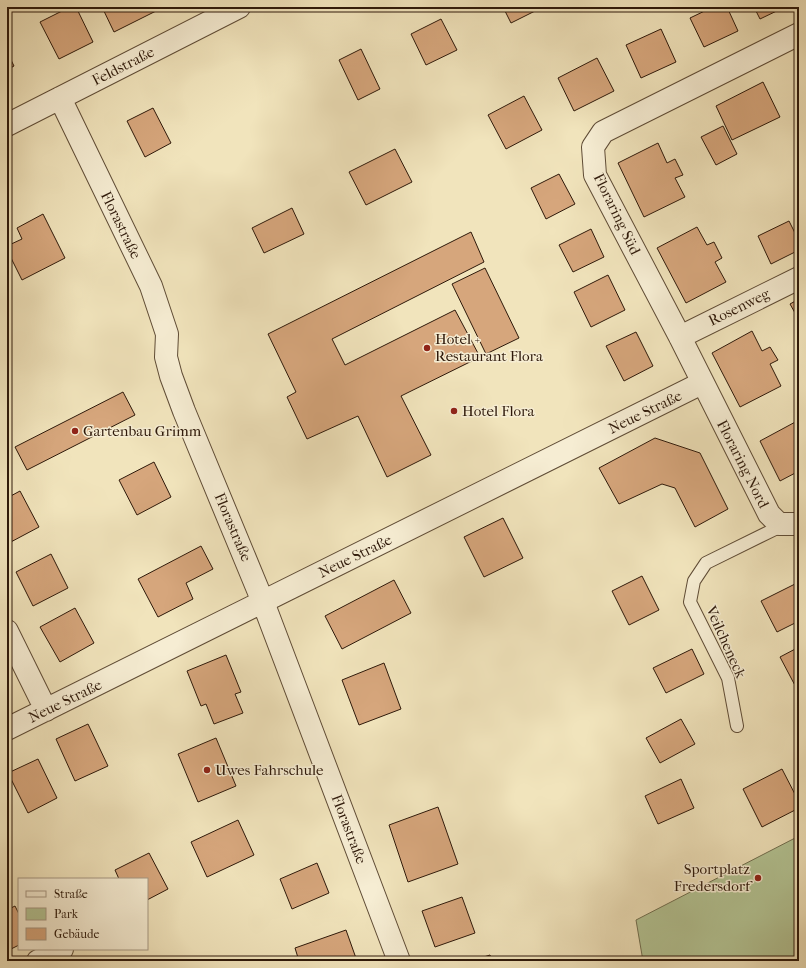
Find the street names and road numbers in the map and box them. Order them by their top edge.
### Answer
street label: Feldstraße [89,42,158,89]
street label: Floraring Süd [590,170,645,258]
street label: Florastraße [97,188,145,262]
street label: Rosenweg [705,284,773,330]
street label: Neue Straße [605,386,685,438]
street label: Floraring Nord [713,417,773,512]
street label: Florastraße [210,490,256,565]
street label: Neue Straße [315,530,395,582]
street label: Veilcheneck [702,602,750,681]
street label: Neue Straße [25,675,105,727]
street label: Florastraße [328,792,371,867]

